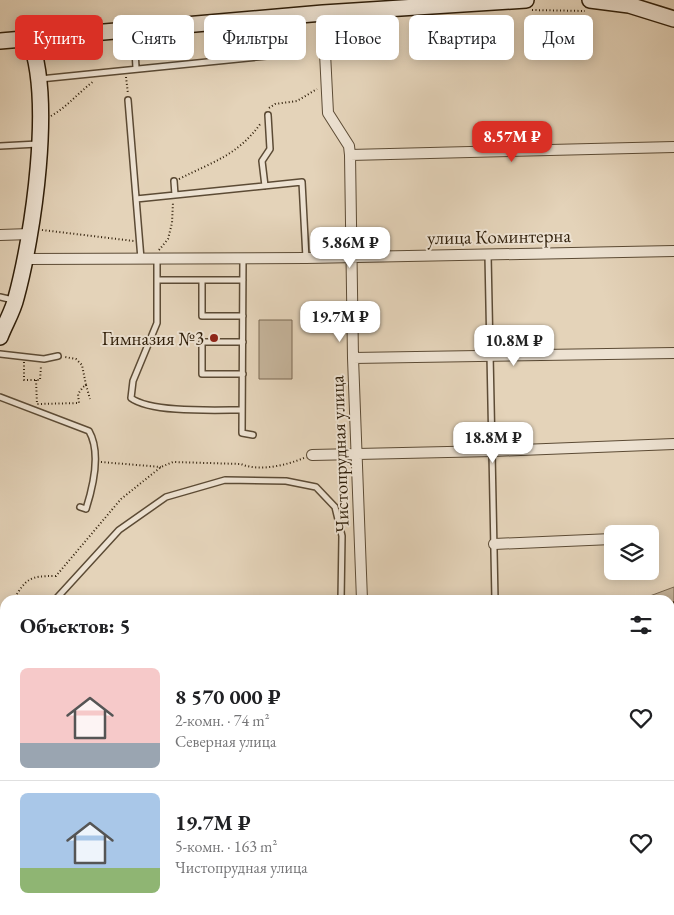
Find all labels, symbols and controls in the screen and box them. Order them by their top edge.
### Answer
chip: Купить [15,15,103,60]
chip: Снять [113,15,194,60]
chip: Фильтры [204,15,306,60]
chip: Новое [316,15,399,60]
chip: Квартира [409,15,514,60]
chip: Дом [524,15,593,60]
pin: 8.57M ₽ [466,120,558,163]
text: 8.57M ₽ [483,126,541,147]
street label: улица Коминтерна [427,223,572,250]
pin: 5.86M ₽ [304,226,396,269]
text: 5.86M ₽ [321,232,379,253]
pin: 19.7M ₽ [294,300,386,343]
text: 19.7M ₽ [311,306,369,327]
pin: 10.8M ₽ [468,324,560,367]
place label: Гимназия №3 [102,326,204,351]
text: 10.8M ₽ [485,330,543,351]
marker: Гимназия №3 [208,332,220,344]
street label: Чистопрудная улица [324,374,355,533]
pin: 18.8M ₽ [447,422,539,464]
text: 18.8M ₽ [464,427,522,448]
map controls [604,525,659,580]
button: layers [604,525,659,580]
icon: filters [627,611,655,639]
text: Объектов: 5 [20,612,131,639]
text: 8 570 000 ₽ [175,683,281,710]
icon: home [60,688,120,748]
icon: heart [627,704,655,732]
text: 2-комн. · 74 m² [175,710,270,731]
text: Северная улица [175,731,276,752]
text: 19.7M ₽ [175,809,251,836]
icon: home [60,813,120,873]
icon: heart [627,829,655,857]
text: 5-комн. · 163 m² [175,836,277,857]
text: Чистопрудная улица [175,857,308,878]

